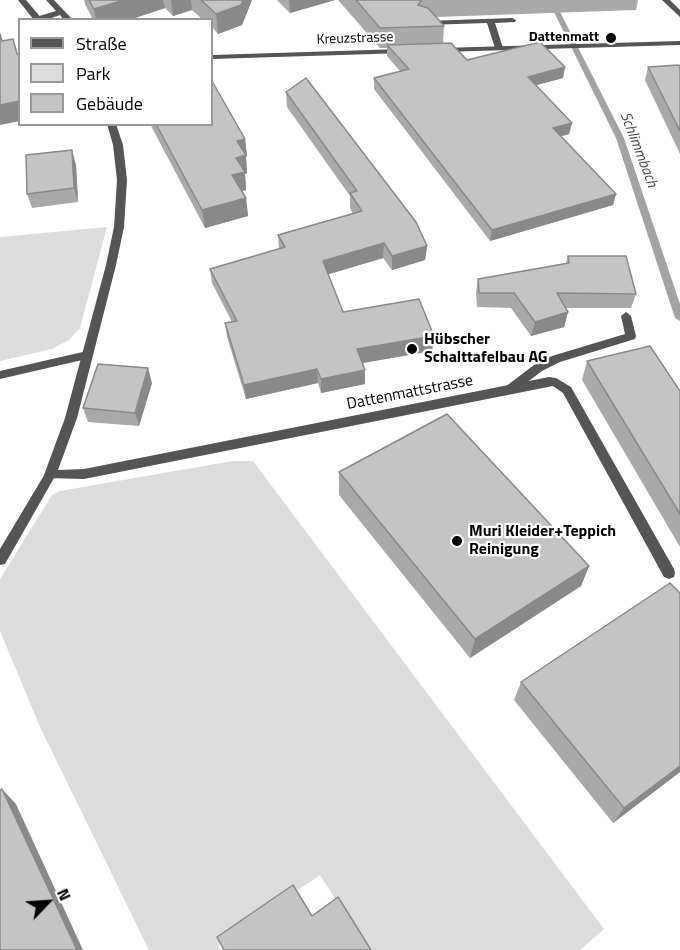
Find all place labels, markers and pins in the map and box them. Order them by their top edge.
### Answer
place label: Dattenmatt [529,30,599,46]
marker: Dattenmatt [604,31,618,45]
place label: Hübscher Schalttafelbau AG [424,330,548,368]
marker: Hübscher Schalttafelbau AG [405,342,419,356]
place label: Muri Kleider+Teppich Reinigung [469,522,616,560]
marker: Muri Kleider+Teppich Reinigung [450,534,464,548]

